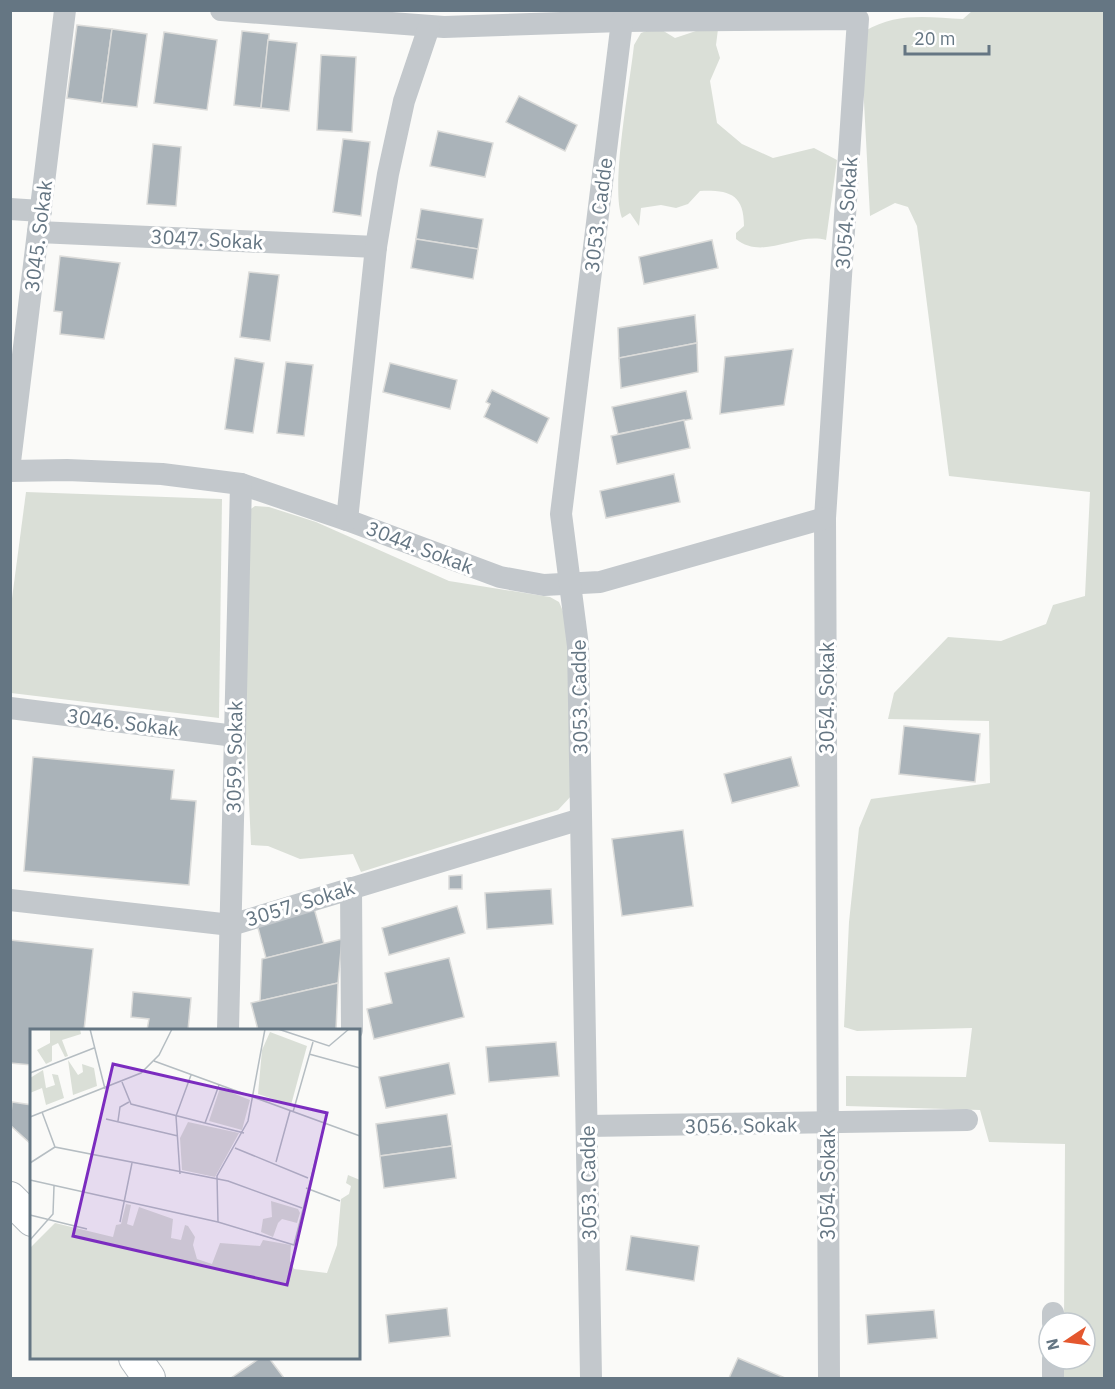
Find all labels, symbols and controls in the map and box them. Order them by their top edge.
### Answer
scale bar [905,18,989,56]
text: 20 m [914,27,956,50]
street label: 3054. Sokak [829,155,863,270]
street label: 3053. Cadde [578,156,618,274]
street label: 3045. Sokak [18,178,58,294]
street label: 3047. Sokak [150,223,264,255]
street label: 3044. Sokak [363,514,478,580]
street label: 3053. Cadde [564,639,594,755]
street label: 3054. Sokak [813,641,840,754]
street label: 3059. Sokak [220,700,248,814]
street label: 3046. Sokak [65,702,181,742]
street label: 3057. Sokak [242,873,358,932]
inset map [30,1029,360,1359]
street label: 3056. Sokak [684,1111,798,1139]
street label: 3053. Cadde [573,1125,603,1241]
street label: 3054. Sokak [814,1127,841,1240]
north arrow [1037,1311,1097,1371]
text: N [1041,1336,1063,1352]

